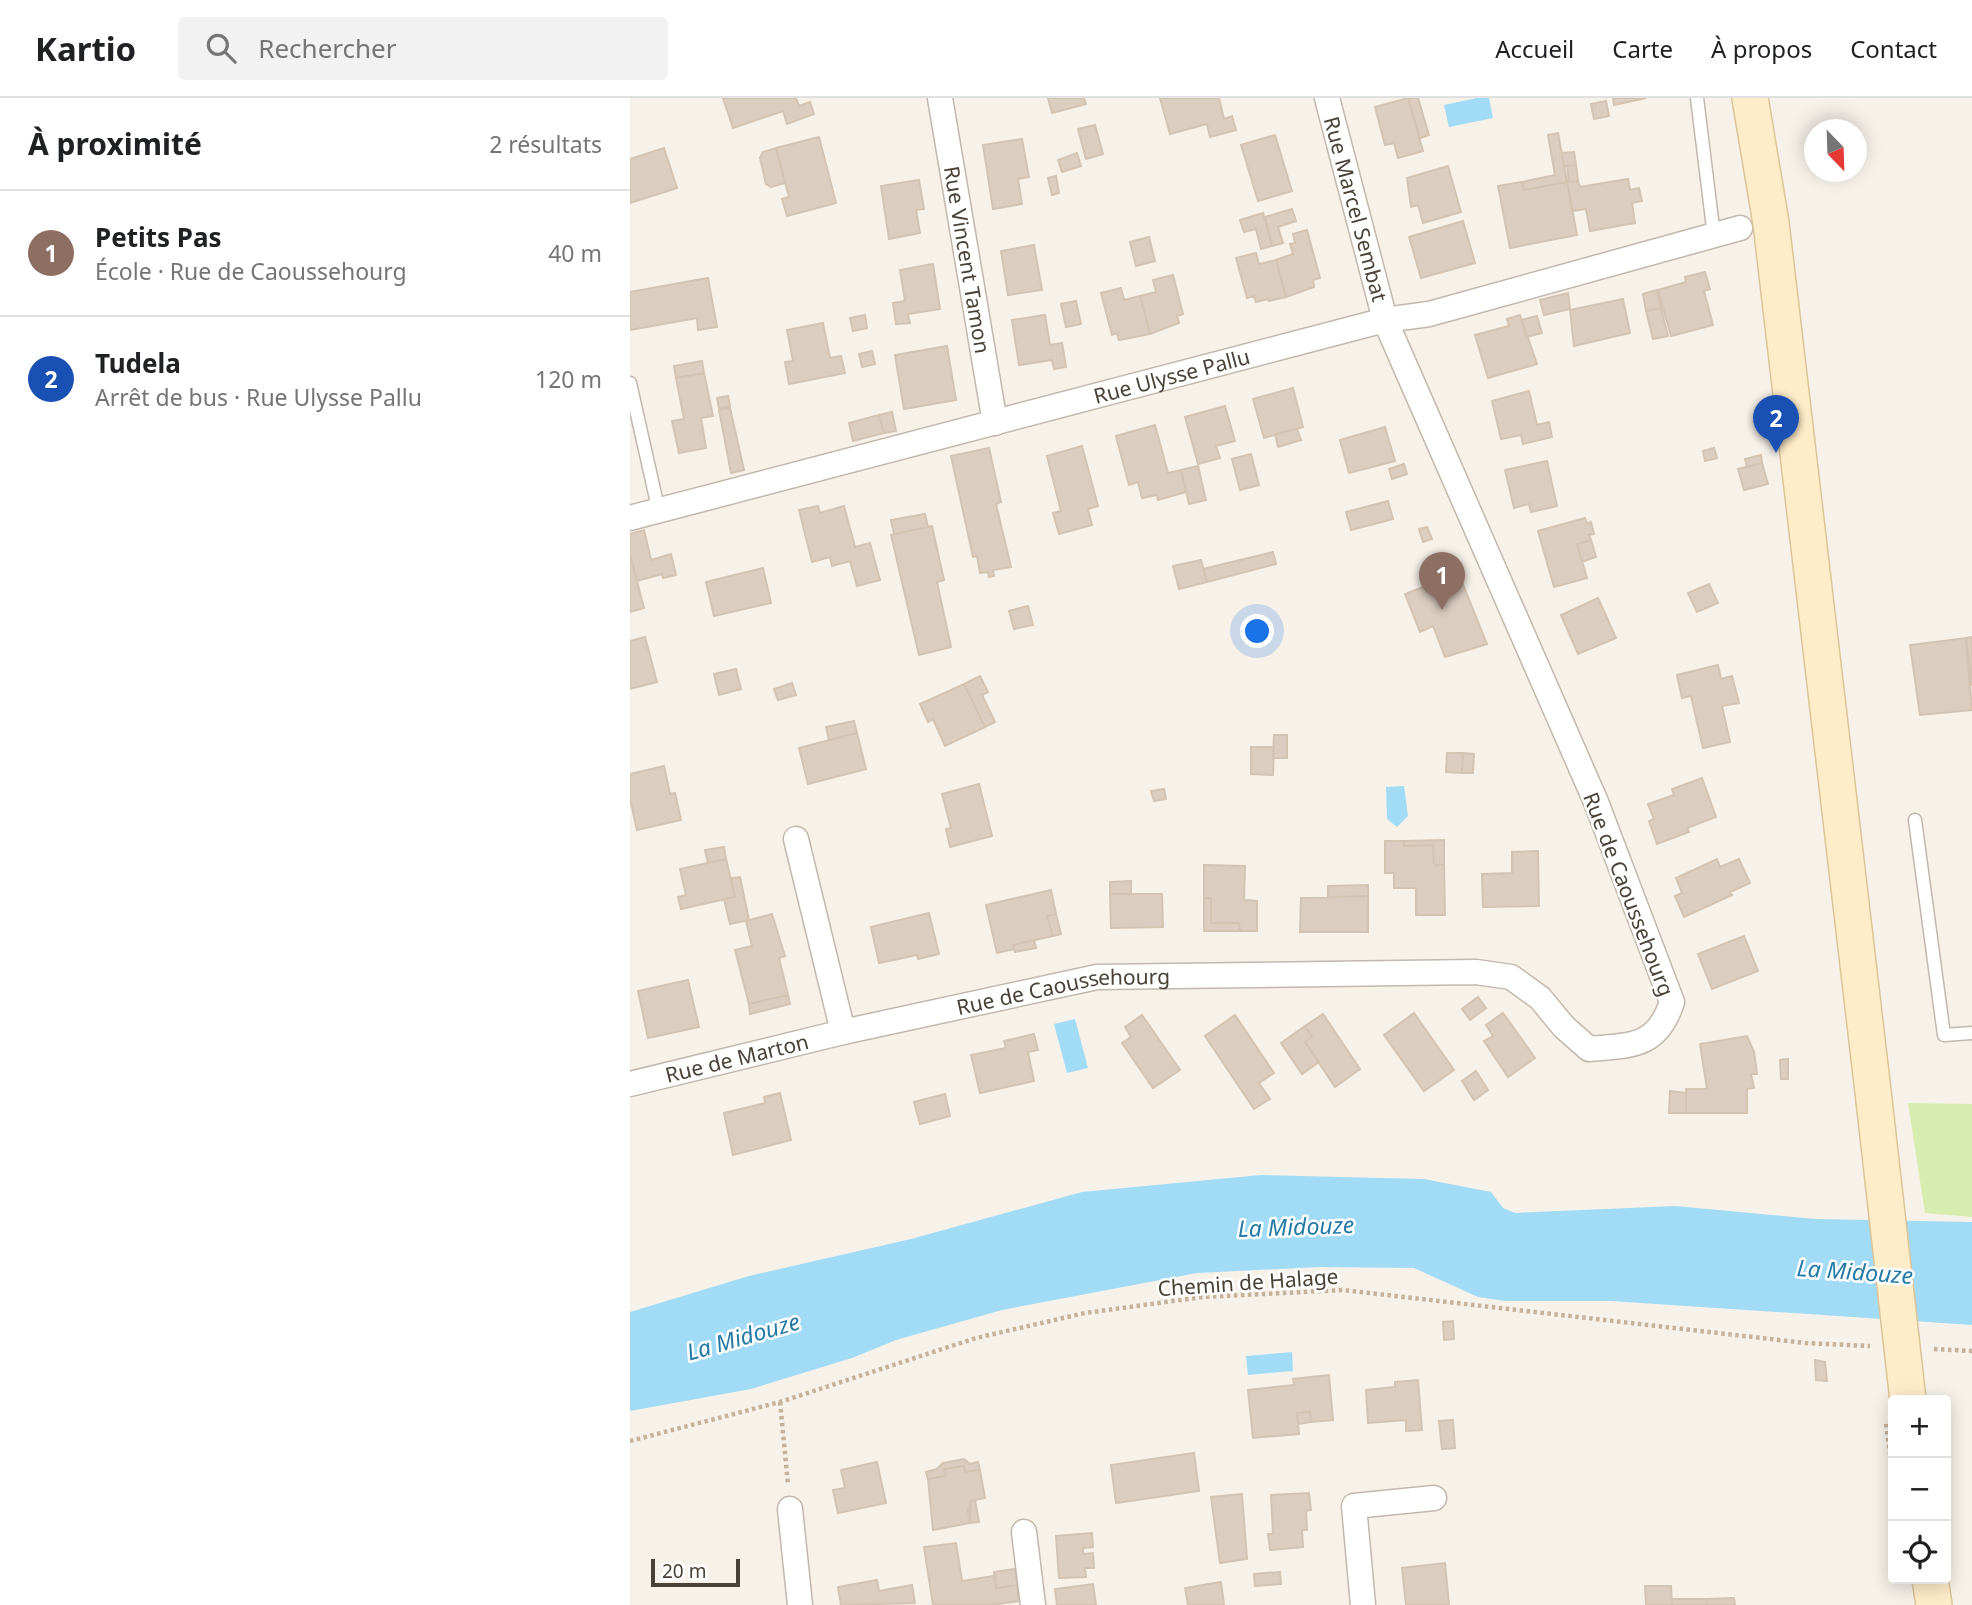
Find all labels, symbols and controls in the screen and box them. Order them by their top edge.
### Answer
search box [178,17,668,80]
text: Kartio [35,26,136,71]
icon: search [202,29,240,67]
text: Rechercher [258,30,396,66]
text: Accueil [1495,32,1574,65]
text: Carte [1612,32,1673,65]
text: À propos [1711,32,1812,65]
text: Contact [1850,32,1937,65]
street label: Rue Marcel Sembat [1318,113,1394,305]
north arrow [1804,119,1867,182]
text: À proximité [28,123,202,164]
text: 2 résultats [489,128,602,160]
street label: Rue Vincent Tamon [938,164,997,355]
text: Petits Pas [95,219,222,255]
text: 1 [44,237,58,269]
text: 40 m [548,237,602,269]
text: École · Rue de Caoussehourg [95,255,407,287]
street label: Rue Ulysse Pallu [1090,342,1253,410]
text: Tudela [95,345,181,381]
text: 2 [44,363,58,395]
text: 120 m [535,363,602,395]
text: Arrêt de bus · Rue Ulysse Pallu [95,381,422,413]
pin: 2 [1753,395,1799,453]
pin: 1 [1419,552,1465,610]
your location [1240,614,1274,648]
street label: Rue de Caoussehourg [1577,788,1681,1000]
street label: Rue de Caoussehourg [954,962,1170,1021]
street label: Rue de Marton [662,1027,811,1089]
water label: La Midouze [1237,1208,1355,1244]
water label: La Midouze [1796,1251,1914,1291]
street label: Chemin de Halage [1157,1262,1339,1302]
water label: La Midouze [683,1305,803,1367]
map controls [1888,1395,1951,1584]
button: + [1888,1395,1951,1458]
button: − [1888,1458,1951,1521]
button: locate [1888,1521,1951,1584]
scale bar [651,1556,740,1588]
text: 20 m [662,1558,706,1584]

